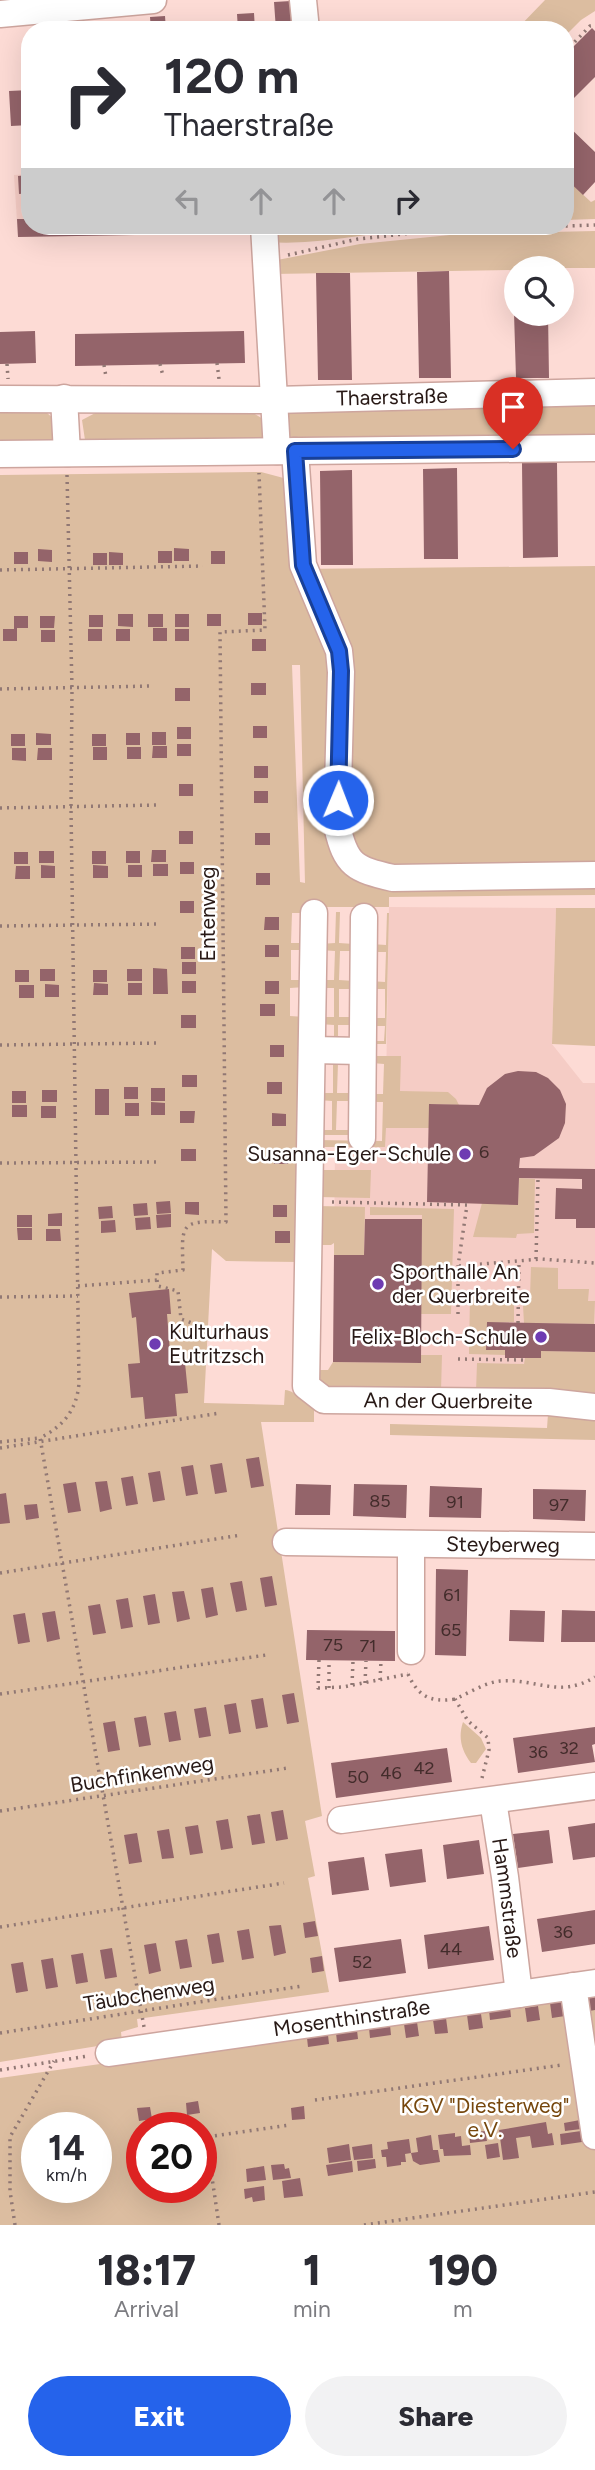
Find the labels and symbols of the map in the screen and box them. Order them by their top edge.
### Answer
pin [483,377,543,449]
street label: Thaerstraße [336,383,448,410]
position arrow [301,763,375,837]
street label: Entenweg [195,866,220,962]
place label: Susanna-Eger-Schule [247,1141,451,1166]
house number: 6 [479,1141,489,1163]
marker: Susanna-Eger-Schule [457,1146,473,1162]
place label: Sporthalle An der Querbreite [392,1259,530,1308]
marker: Sporthalle An der Querbreite [370,1276,386,1292]
place label: Kulturhaus Eutritzsch [169,1319,269,1368]
place label: Felix-Bloch-Schule [351,1324,527,1349]
marker: Felix-Bloch-Schule [533,1329,549,1345]
marker: Kulturhaus Eutritzsch [147,1336,163,1352]
street label: An der Querbreite [364,1387,533,1414]
house number: 85 [369,1490,391,1512]
house number: 91 [446,1491,464,1513]
house number: 97 [549,1494,569,1516]
street label: Steyberweg [446,1531,560,1558]
house number: 61 [443,1584,461,1606]
house number: 65 [441,1619,461,1641]
house number: 75 [323,1634,343,1656]
house number: 71 [359,1635,377,1657]
house number: 32 [559,1737,579,1759]
house number: 36 [528,1741,548,1763]
street label: Buchfinkenweg [68,1750,215,1797]
house number: 42 [413,1757,435,1779]
house number: 46 [380,1762,402,1784]
house number: 50 [347,1766,369,1788]
street label: Hammstraße [487,1836,528,1959]
house number: 36 [553,1921,573,1943]
house number: 44 [440,1938,462,1960]
house number: 52 [352,1951,372,1973]
street label: Täubchenweg [82,1971,216,2016]
street label: Mosenthinstraße [271,1994,431,2041]
park label: KGV "Diesterweg" e.V. [401,2093,569,2142]
speed limit sign: 20 [126,2112,217,2203]

